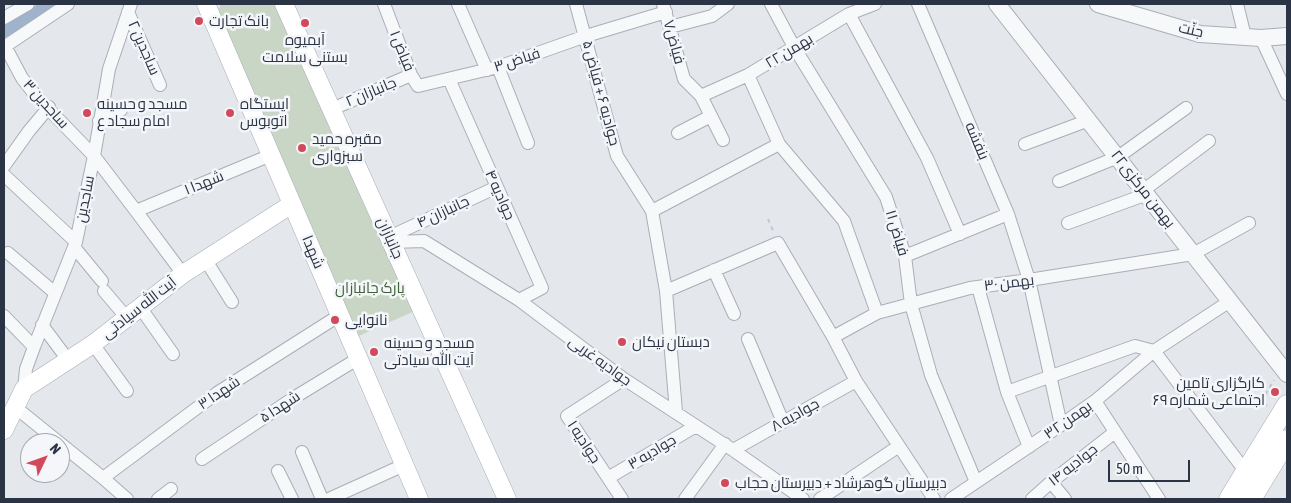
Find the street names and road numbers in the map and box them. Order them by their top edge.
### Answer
street label: ساجدین ۲ [124,18,164,78]
street label: فیاض۷ [659,18,689,66]
street label: جنّت [1177,18,1205,42]
street label: فیاض ۱ [386,28,418,74]
street label: بهمن ۲۲ [762,30,816,72]
street label: جوادیه ۶ + فیاض ۵ [578,38,624,148]
street label: فیاض ۳ [491,44,543,76]
street label: جانبازان ۲ [343,73,399,111]
street label: ساجدین ۳ [19,76,73,132]
street label: بنفشه [961,119,993,163]
street label: ۲۲بهمن مرکزی [1107,146,1179,232]
street label: شهدا ۱ [182,167,226,199]
street label: جوادیه ۴ [481,167,519,223]
street label: ساجدین [72,174,98,224]
street label: جانبازان ۴ [414,192,472,232]
street label: فیاض ۱۱ [882,208,912,258]
street label: جانبازان [373,214,407,262]
street label: شهدا [298,233,328,271]
street label: بهمن ۳۰ [983,271,1035,295]
street label: آیت الله سیادتی [98,273,180,343]
street label: جوادیه غربی [565,332,635,390]
street label: شهدا ۳ [195,373,243,413]
street label: شهدا ۵ [256,387,304,427]
street label: جوادیه ۸ [768,394,822,436]
street label: بهمن ۳۲ [1040,397,1096,443]
street label: جوادیه ۱ [563,417,605,467]
street label: جوادیه ۳ [625,431,679,473]
street label: جوادیه ۱۴ [1045,440,1101,490]

